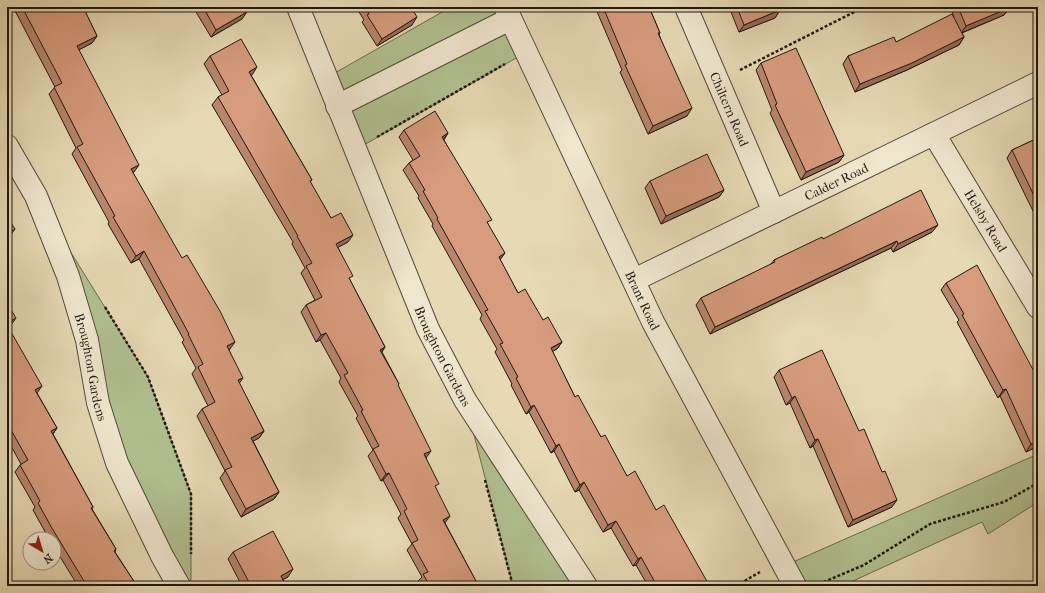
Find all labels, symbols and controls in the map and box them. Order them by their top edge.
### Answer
street label: Chiltern Road [707,70,753,149]
street label: Calder Road [802,159,871,203]
street label: Helsby Road [962,187,1011,255]
street label: Brant Road [622,268,664,333]
street label: Broughton Gardens [412,304,474,409]
street label: Broughton Gardens [72,311,111,423]
north arrow [22,531,62,571]
text: N [40,551,55,567]

